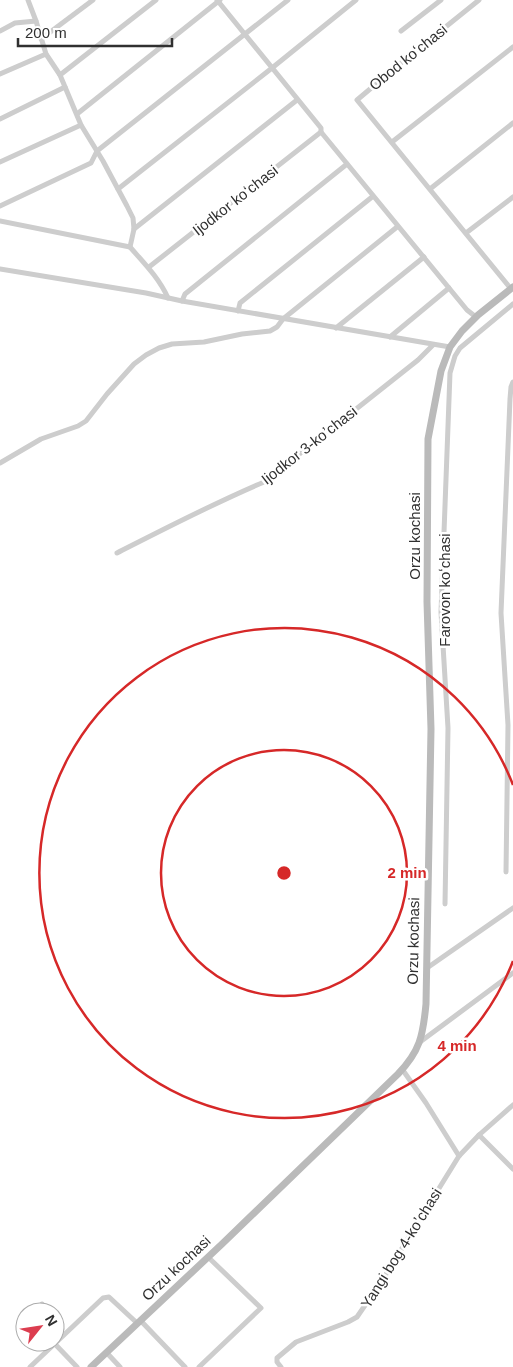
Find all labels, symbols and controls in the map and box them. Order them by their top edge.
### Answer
scale bar [18,15,171,47]
street label: Obod koʻchasi [366,20,450,94]
text: 200 m [25,24,67,41]
street label: Ijodkor koʻchasi [189,161,281,239]
street label: Ijodkor 3-koʼchasi [258,402,360,488]
street label: Orzu kochasi [406,492,423,580]
street label: Farovon koʻchasi [436,533,453,647]
centre of rings [275,864,293,882]
text: 2 min [387,864,427,881]
street label: Orzu kochasi [404,897,422,985]
text: 4 min [437,1037,477,1054]
street label: Yangi bog 4-koʼchasi [357,1185,445,1311]
street label: Orzu kochasi [138,1232,214,1304]
north arrow [15,1302,65,1352]
text: N [42,1312,61,1329]

